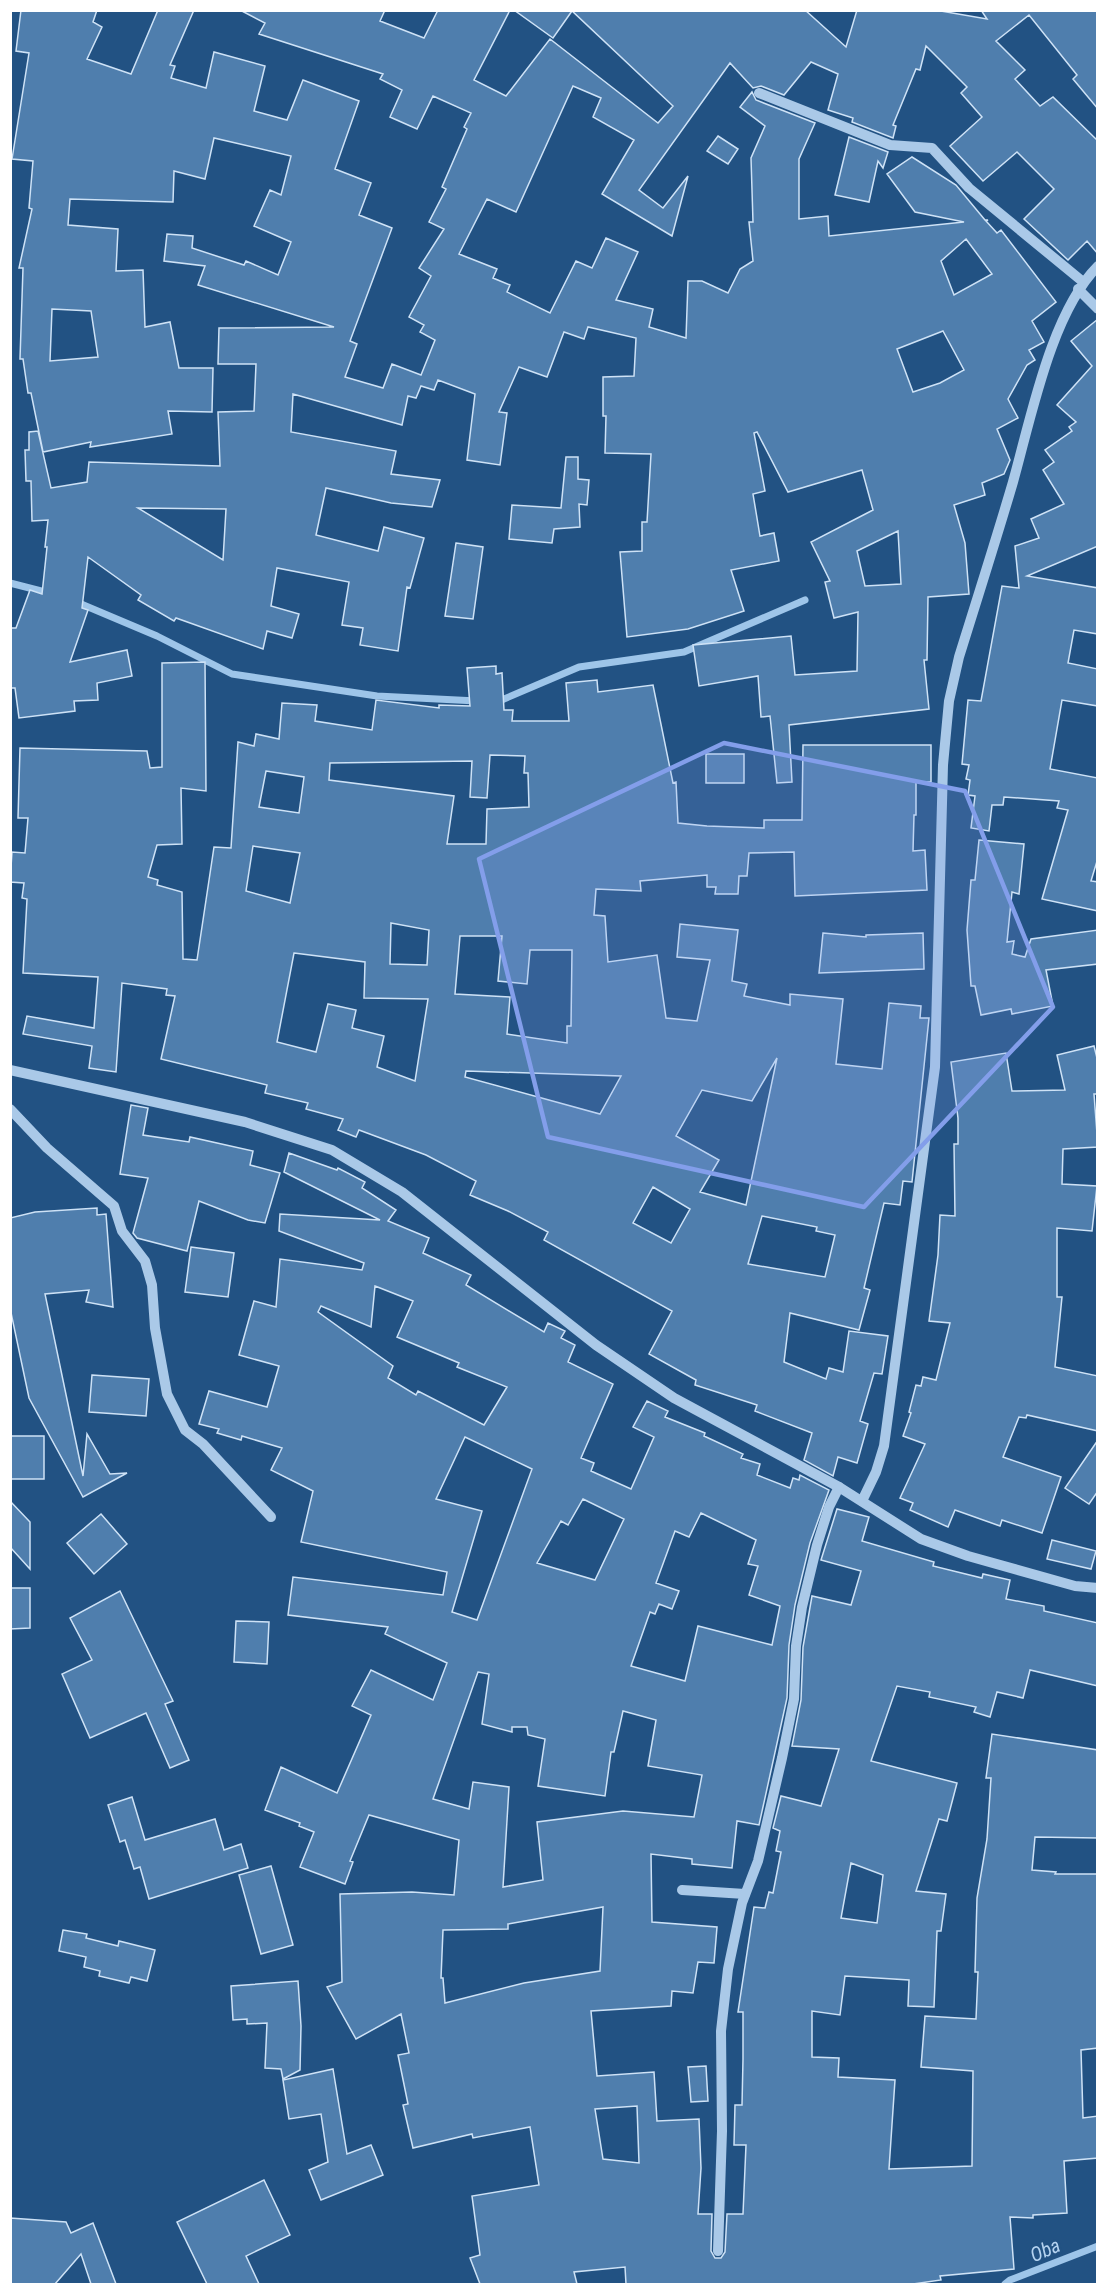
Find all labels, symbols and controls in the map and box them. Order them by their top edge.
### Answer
water label: Oba [1026,2233,1064,2267]

